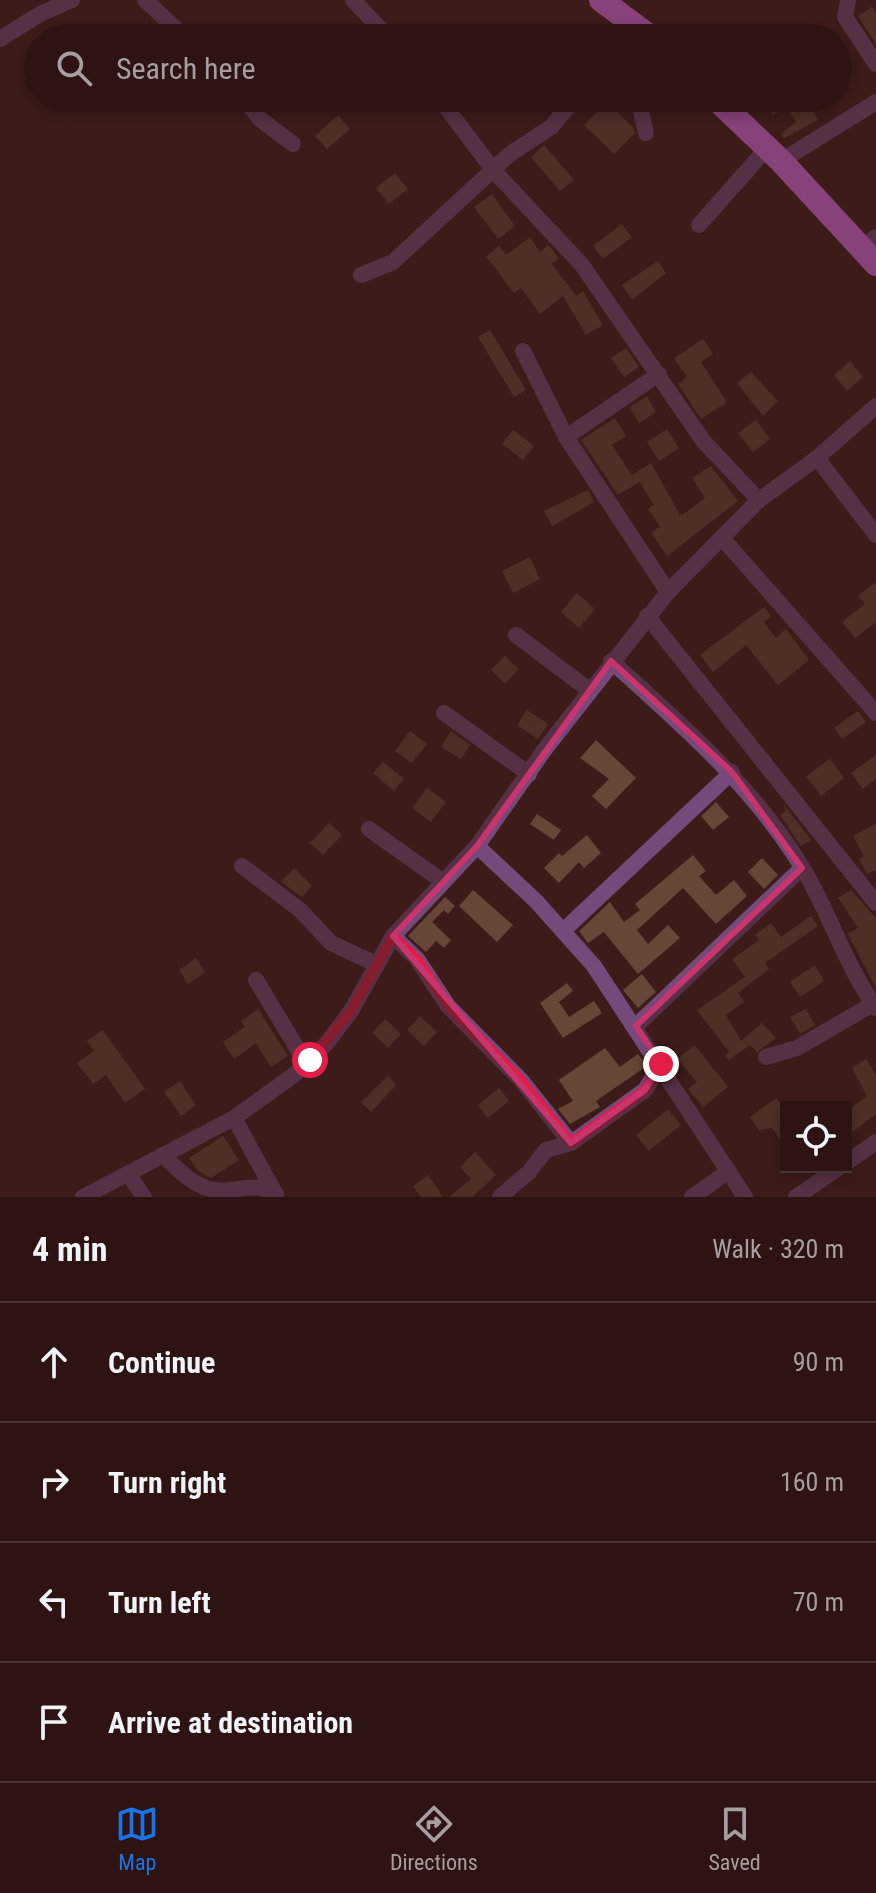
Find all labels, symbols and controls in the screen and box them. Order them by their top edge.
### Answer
search box [24,24,852,112]
icon: search [52,46,96,90]
text: Search here [116,51,256,86]
route start [292,1042,328,1078]
route end [643,1046,679,1082]
map controls [780,1101,852,1173]
button: locate [780,1101,852,1173]
text: 4 min [32,1229,108,1269]
text: Walk · 320 m [712,1234,844,1264]
icon: ahead [32,1340,76,1384]
text: Continue [108,1345,215,1380]
text: 90 m [793,1347,844,1377]
icon: right [32,1460,76,1504]
text: Turn right [108,1465,226,1500]
text: 160 m [780,1467,844,1497]
icon: left [32,1580,76,1624]
text: Turn left [108,1585,211,1620]
text: 70 m [793,1587,844,1617]
icon: arrive [32,1700,76,1744]
text: Arrive at destination [108,1705,353,1740]
tab: Map [115,1802,159,1875]
tab: Directions [390,1802,478,1875]
tab: Saved [708,1802,761,1875]

